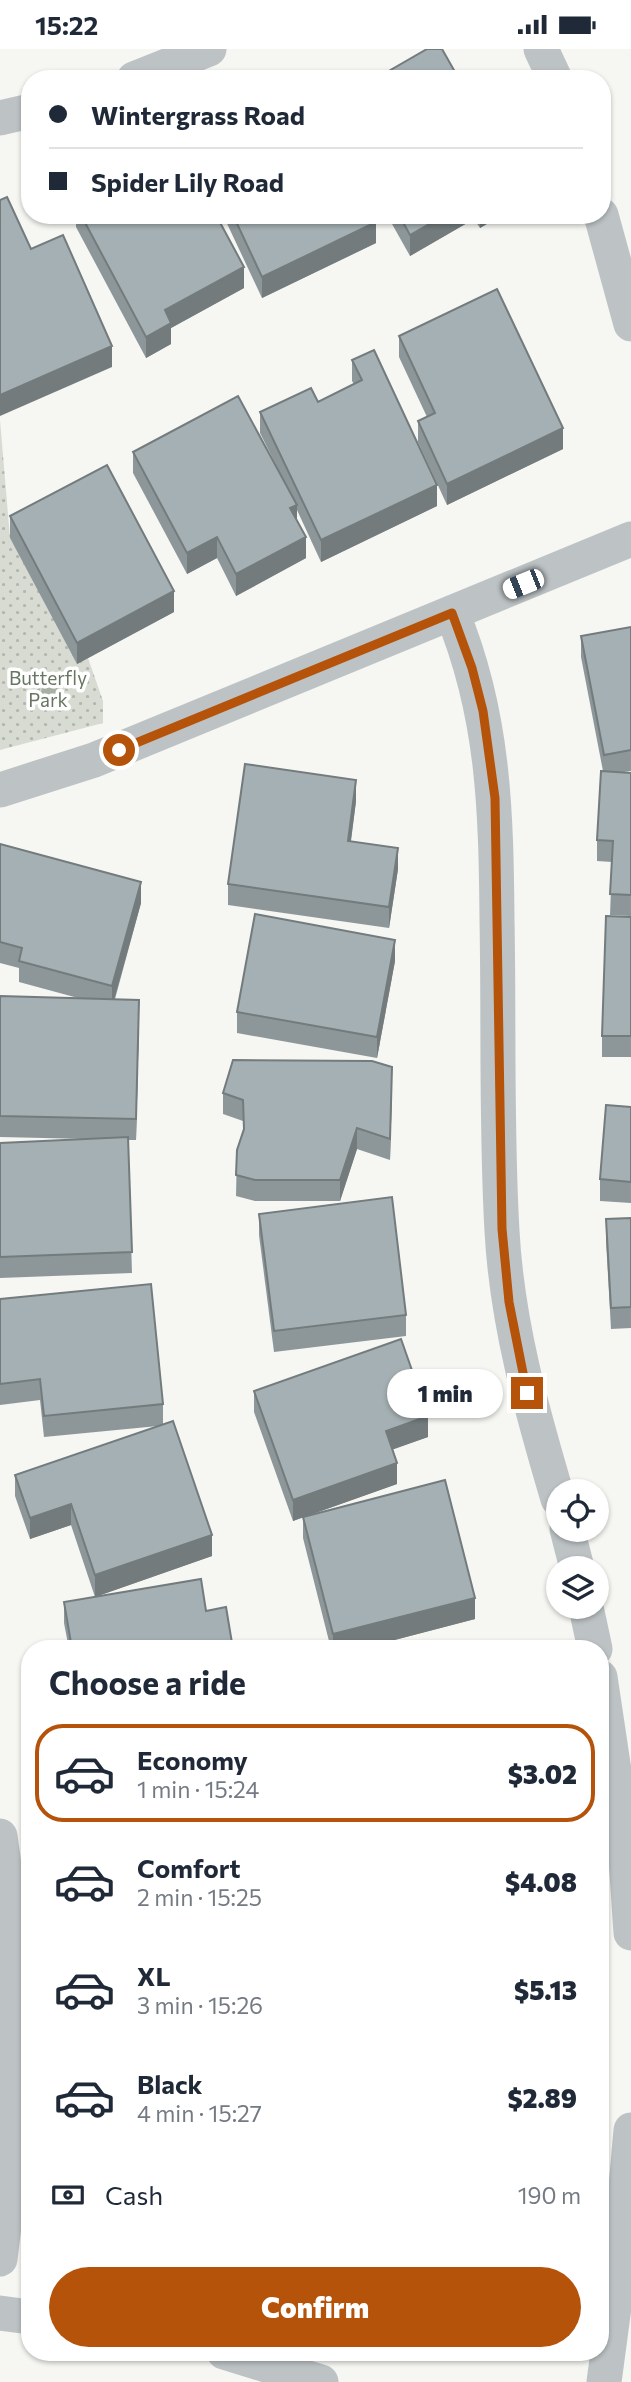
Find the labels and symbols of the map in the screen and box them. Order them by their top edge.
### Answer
car [500,566,547,602]
park label: Butterfly Park [9,666,87,711]
route start [103,734,135,766]
callout: 1 min [387,1369,503,1417]
route end [511,1377,543,1409]

